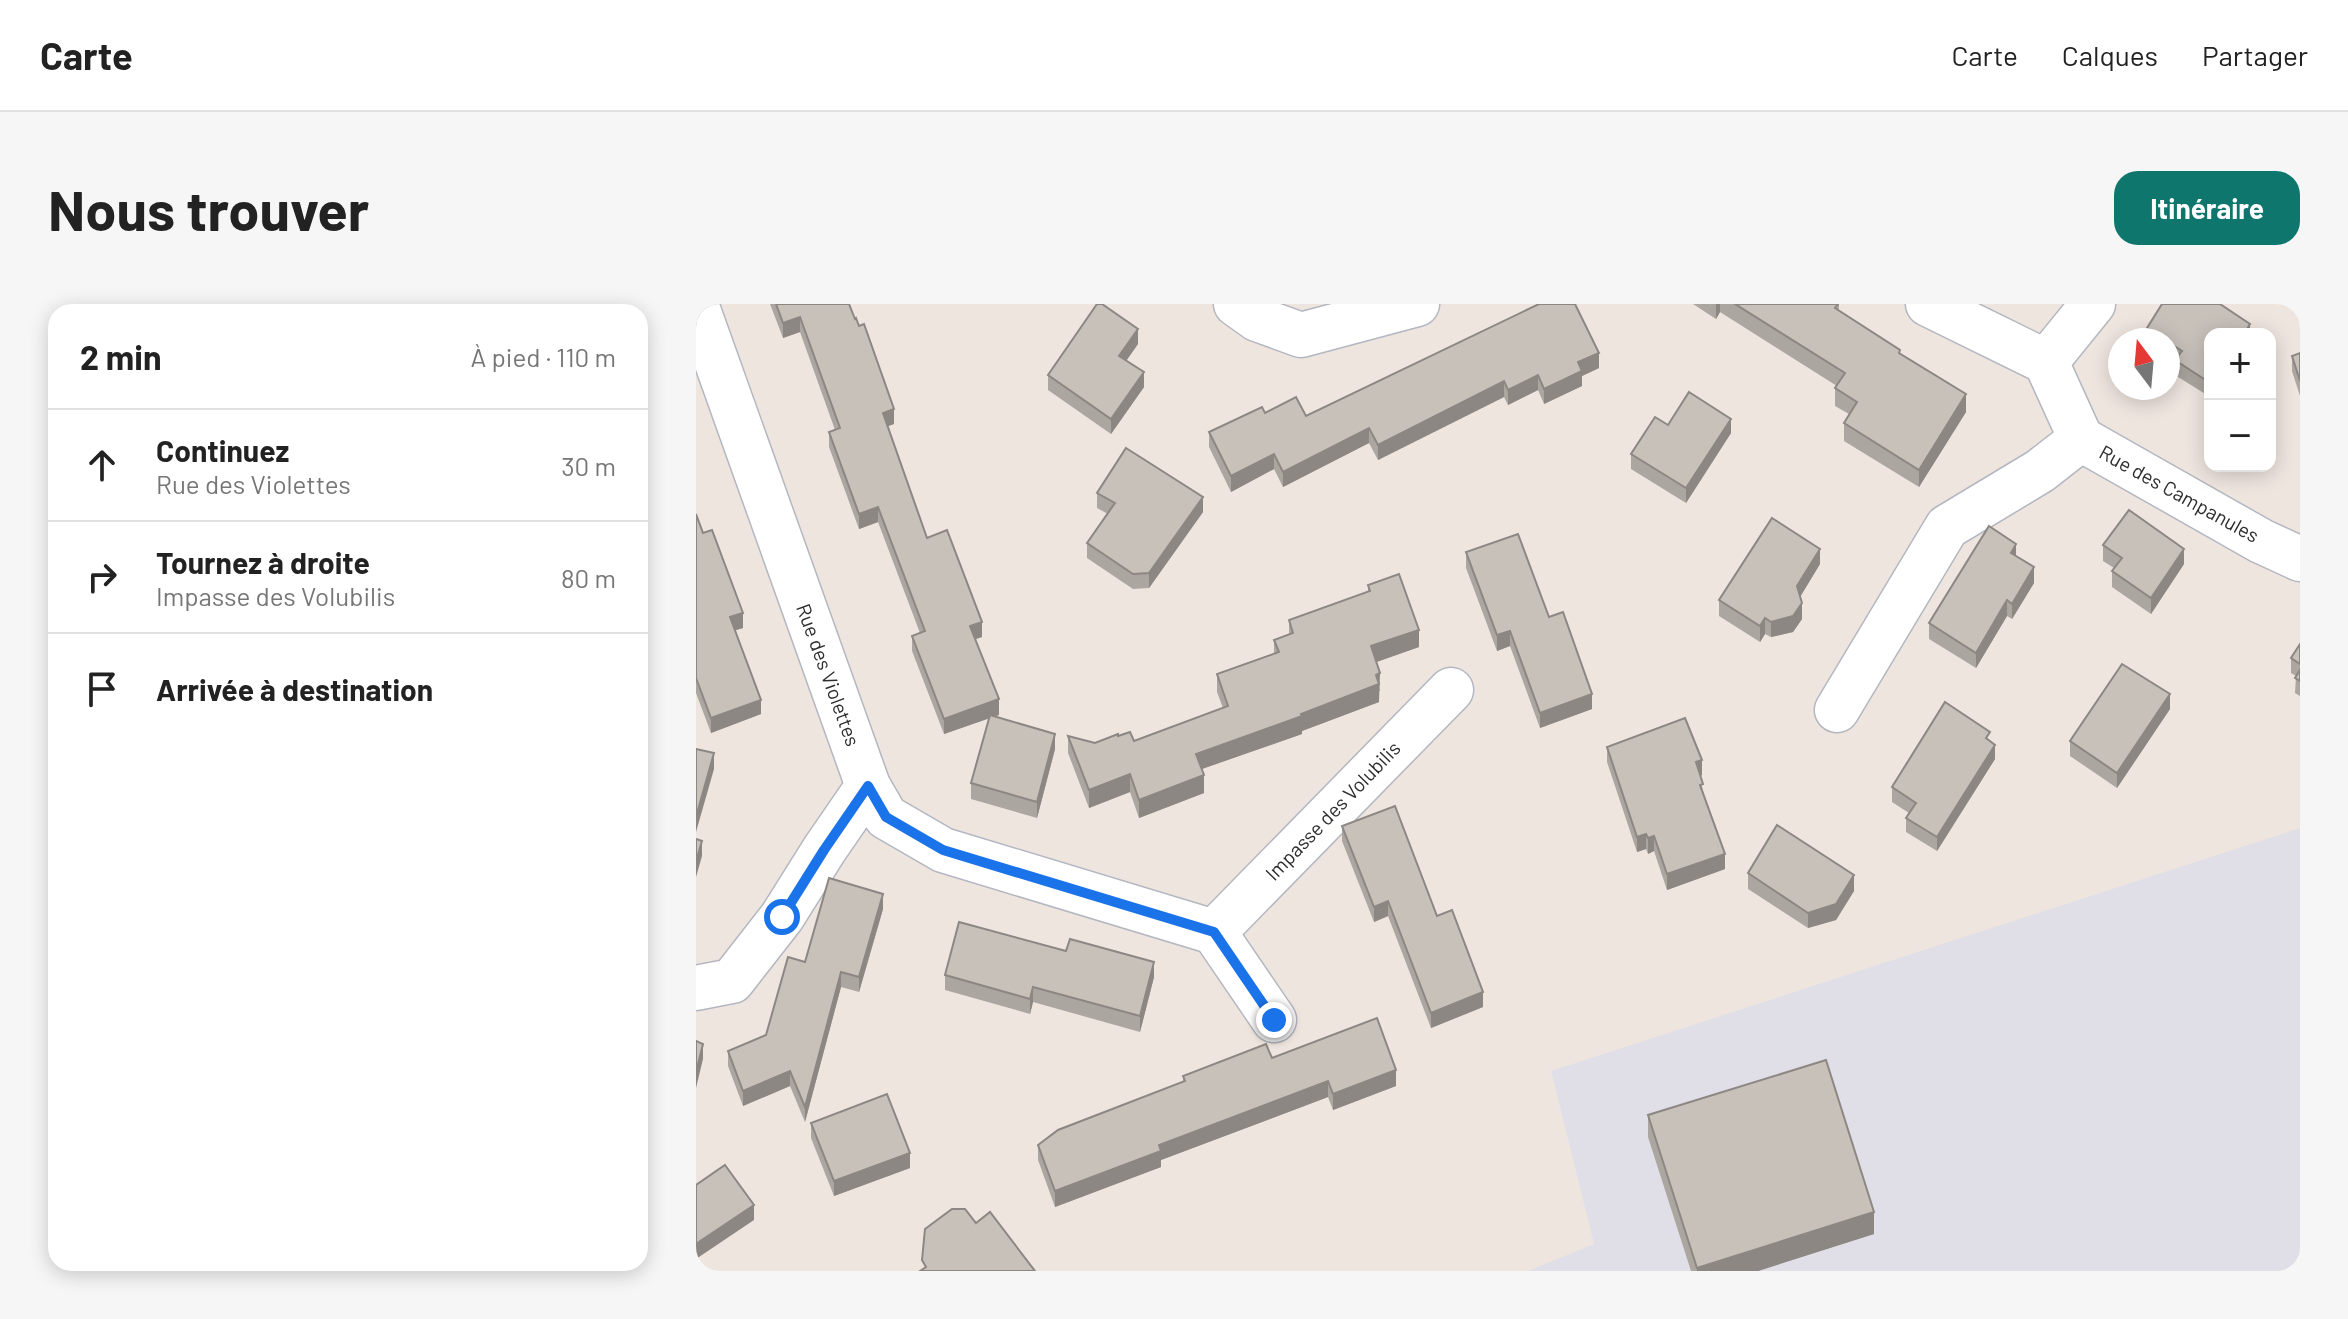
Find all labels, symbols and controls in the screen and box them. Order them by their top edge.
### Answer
text: Carte [40,32,133,78]
text: Carte [1951,38,2018,72]
text: Calques [2062,38,2158,72]
text: Partager [2202,38,2308,72]
button: Itinéraire [2114,171,2300,245]
text: Nous trouver [48,175,369,242]
north arrow [2108,328,2180,400]
map controls [2204,328,2276,472]
button: + [2204,328,2276,400]
text: 2 min [80,336,162,377]
text: À pied · 110 m [470,341,616,372]
button: − [2204,400,2276,472]
text: Continuez [156,432,289,468]
street label: Rue des Campanules [2095,439,2264,547]
icon: ahead [80,443,124,487]
text: 30 m [561,450,616,481]
text: Rue des Violettes [156,468,351,499]
text: Tournez à droite [156,544,370,580]
icon: right [80,555,124,599]
text: 80 m [561,562,616,593]
text: Impasse des Volubilis [156,580,395,611]
street label: Rue des Violettes [792,600,866,749]
icon: arrive [80,667,124,711]
text: Arrivée à destination [156,671,433,707]
street label: Impasse des Volubilis [1260,736,1405,885]
route start [764,899,800,935]
route end [1256,1002,1292,1038]

